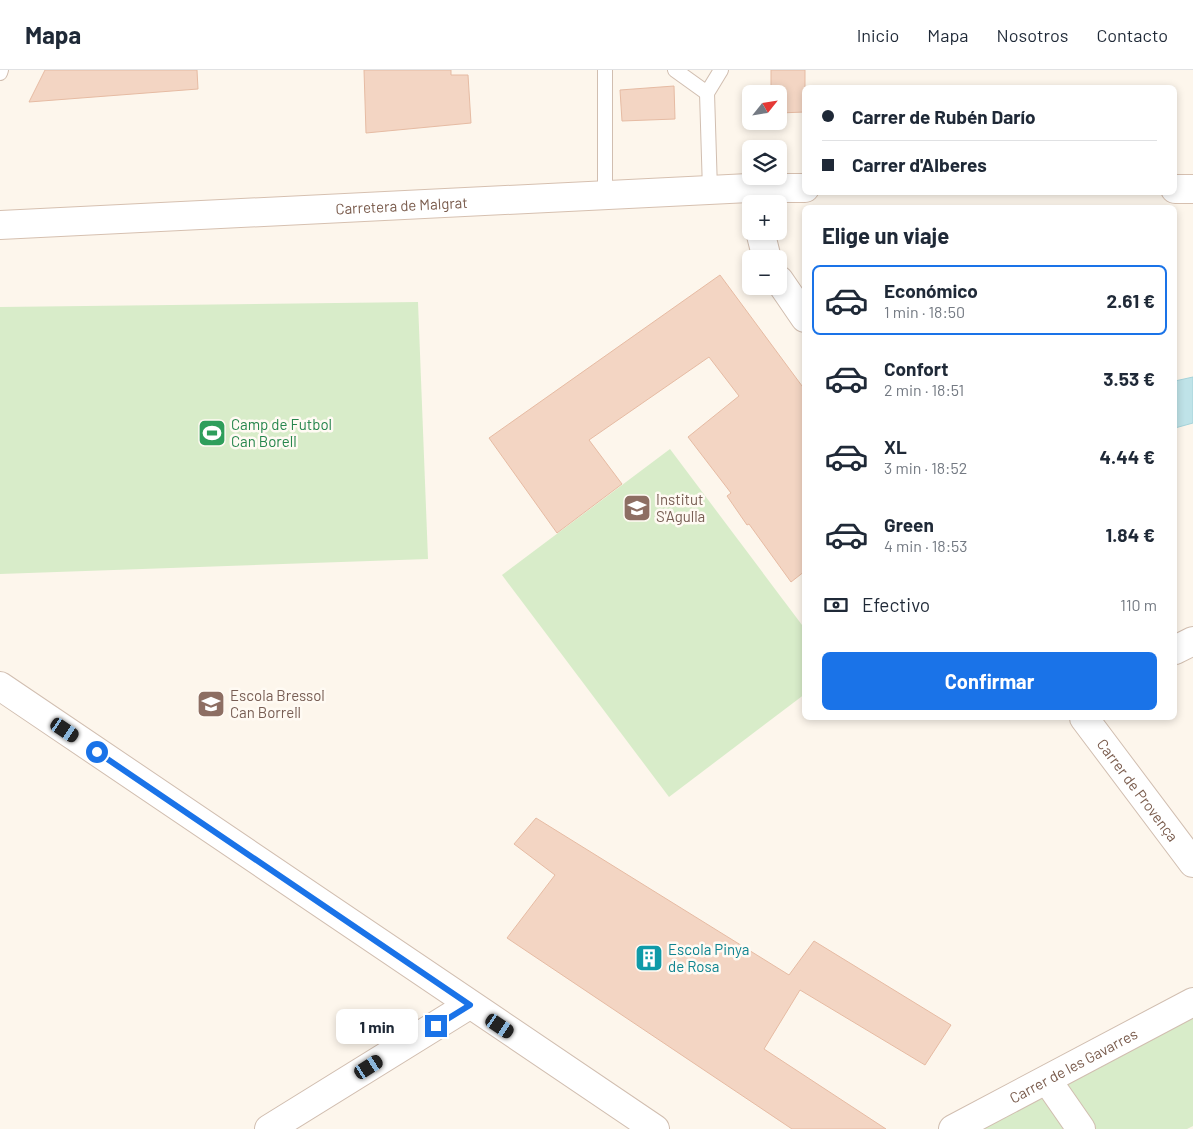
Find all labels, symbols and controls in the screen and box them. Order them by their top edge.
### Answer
text: Mapa [25,20,81,49]
text: Inicio [857,24,899,46]
text: Mapa [927,24,969,46]
text: Nosotros [997,24,1068,46]
text: Contacto [1096,24,1168,46]
north arrow [742,85,788,130]
map controls [742,85,787,295]
text: Carrer de Rubén Darío [852,105,1036,128]
button: layers [742,140,787,185]
text: Carrer d'Alberes [852,153,987,176]
street label: Carretera de Malgrat [335,193,468,217]
button: + [742,195,787,240]
text: Elige un viaje [822,222,949,248]
button: − [742,250,787,295]
icon: car [824,278,869,323]
text: Económico [884,279,978,302]
text: 2.61 € [1107,289,1155,312]
text: 1 min · 18:50 [884,302,965,321]
icon: car [824,356,869,401]
text: Confort [884,357,948,380]
text: 3.53 € [1103,367,1155,390]
text: 2 min · 18:51 [884,380,964,399]
place label: Camp de Futbol Can Borell [231,415,332,450]
sports icon: Camp de Futbol Can Borell [197,418,227,448]
icon: car [824,434,869,479]
text: XL [884,435,907,458]
text: 4.44 € [1100,445,1155,468]
text: 3 min · 18:52 [884,458,967,477]
place label: Institut S'Agulla [656,490,705,525]
school or university icon: Institut S'Agulla [622,493,652,523]
icon: car [824,512,869,557]
text: Green [884,513,934,536]
text: 1.84 € [1106,523,1155,546]
text: 4 min · 18:53 [884,536,968,555]
icon: cash [822,591,850,619]
text: Efectivo [862,593,930,616]
text: 110 m [1120,595,1157,614]
button: Confirmar [822,652,1157,710]
place label: Escola Bressol Can Borrell [230,686,325,721]
school or university icon: Escola Bressol Can Borrell [196,689,226,719]
car [48,715,81,745]
street label: Carrer de Provença [1094,735,1182,845]
route start [86,741,108,763]
place label: Escola Pinya de Rosa [668,940,749,975]
building icon: Escola Pinya de Rosa [634,943,664,973]
callout: 1 min [336,1008,418,1044]
car [483,1011,516,1041]
route end [425,1015,447,1037]
text: 1 min [359,1017,395,1036]
street label: Carrer de les Gavarres [1006,1024,1140,1107]
car [352,1053,385,1081]

